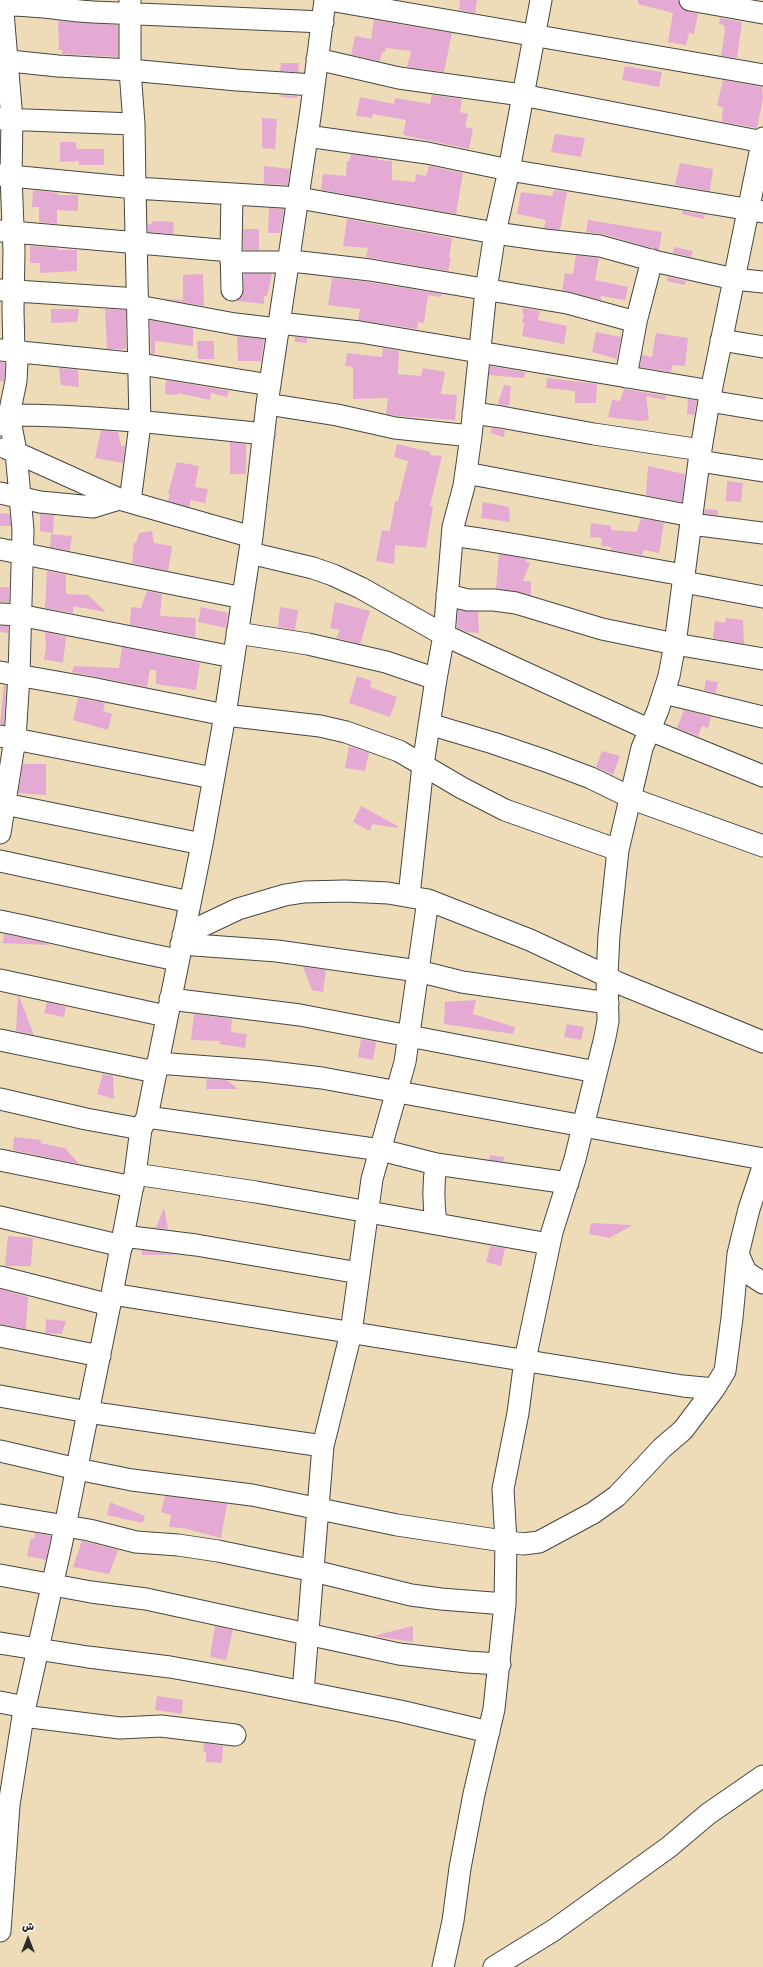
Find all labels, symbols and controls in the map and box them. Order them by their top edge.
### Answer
north arrow [8,1919,48,1959]
text: ش [22,1920,34,1934]

